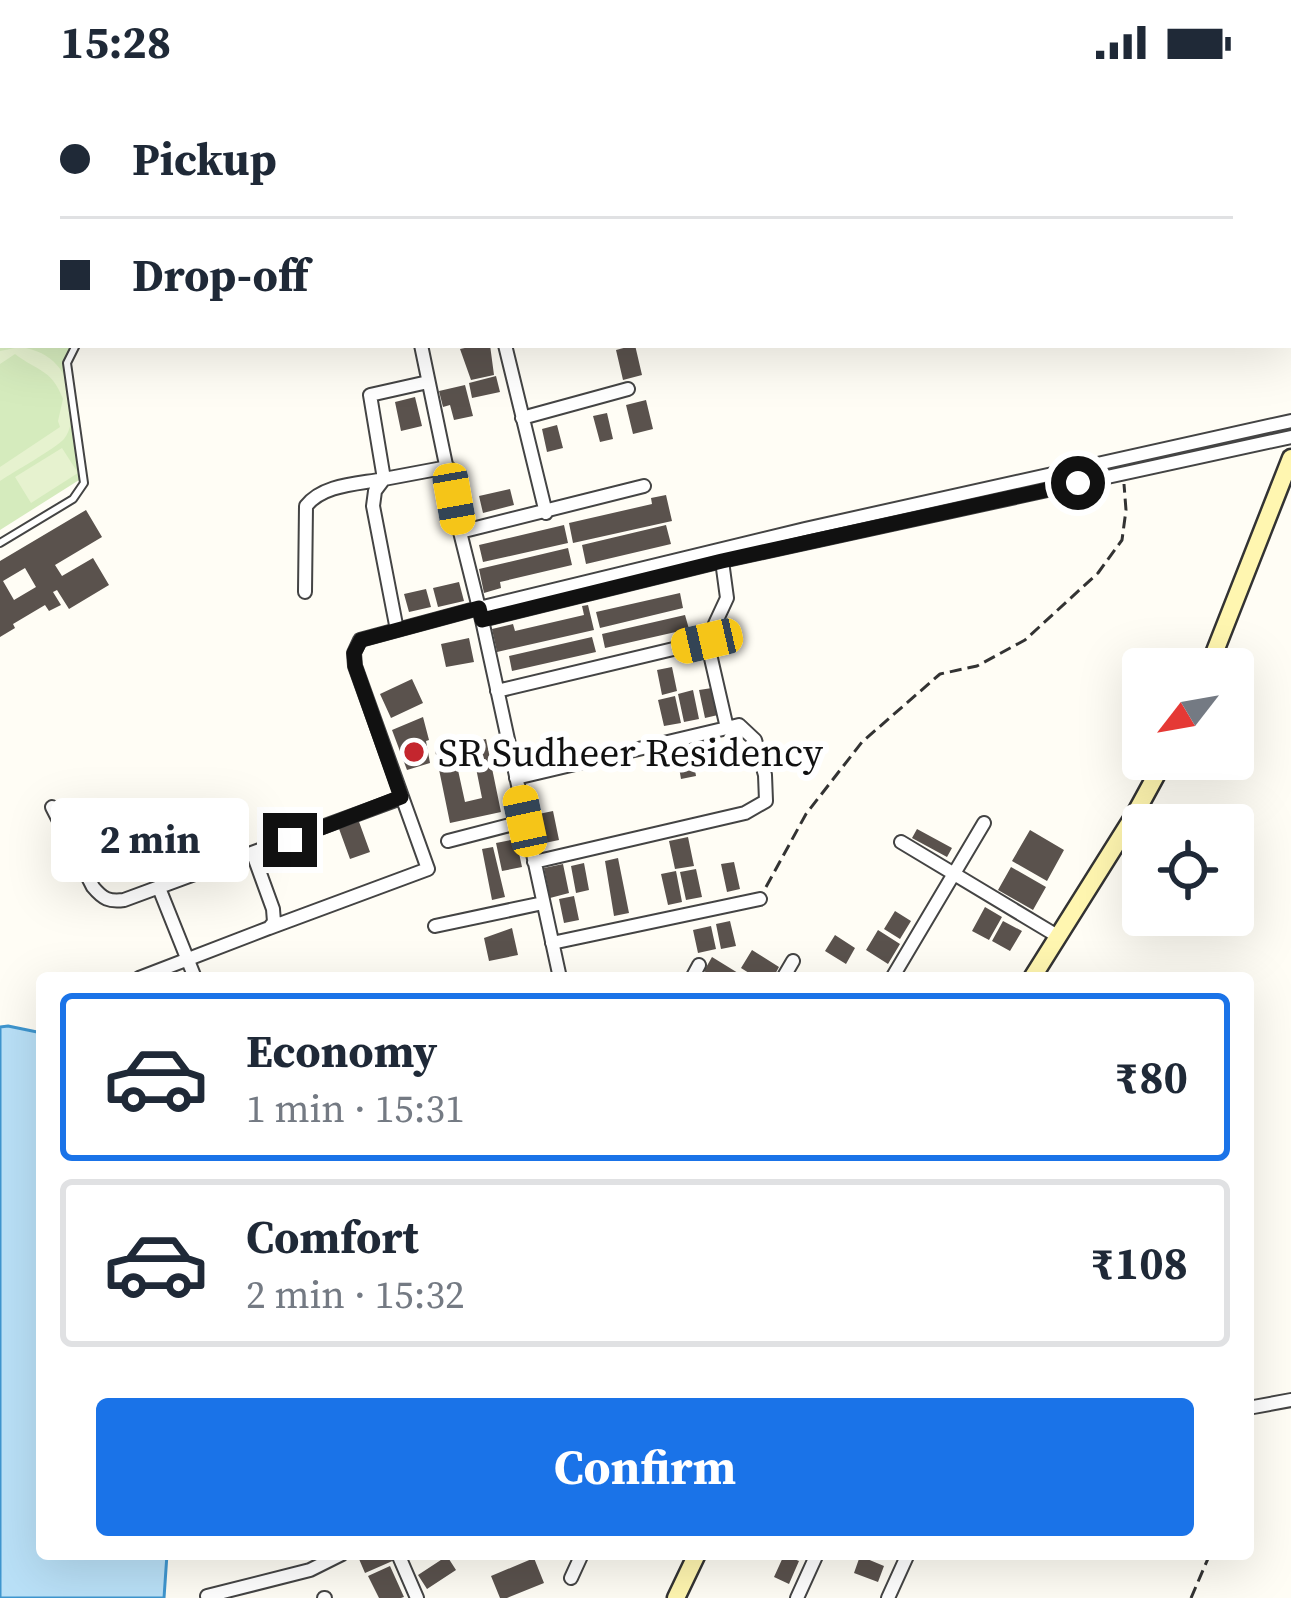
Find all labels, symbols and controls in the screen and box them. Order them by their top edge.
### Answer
text: 15:28 [60,11,171,73]
text: Pickup [132,128,277,190]
text: Drop-off [132,244,308,306]
route start [1051,456,1105,510]
car [430,460,478,538]
car [668,615,746,667]
north arrow [1122,648,1254,780]
map controls [1122,648,1254,936]
place label: SR Sudheer Residency [438,726,823,779]
marker: SR Sudheer Residency [401,739,427,765]
car [500,782,550,860]
callout: 2 min [50,798,248,882]
button: locate [1122,804,1254,936]
text: 2 min [99,813,201,866]
route end [263,813,317,867]
text: Economy [246,1020,437,1082]
icon: car [102,1023,210,1131]
text: ₹80 [1115,1046,1188,1108]
text: 1 min · 15:31 [246,1082,465,1135]
text: Comfort [246,1206,419,1268]
icon: car [102,1209,210,1317]
text: ₹108 [1090,1232,1188,1294]
text: 2 min · 15:32 [246,1268,465,1321]
button: Confirm [96,1398,1194,1536]

